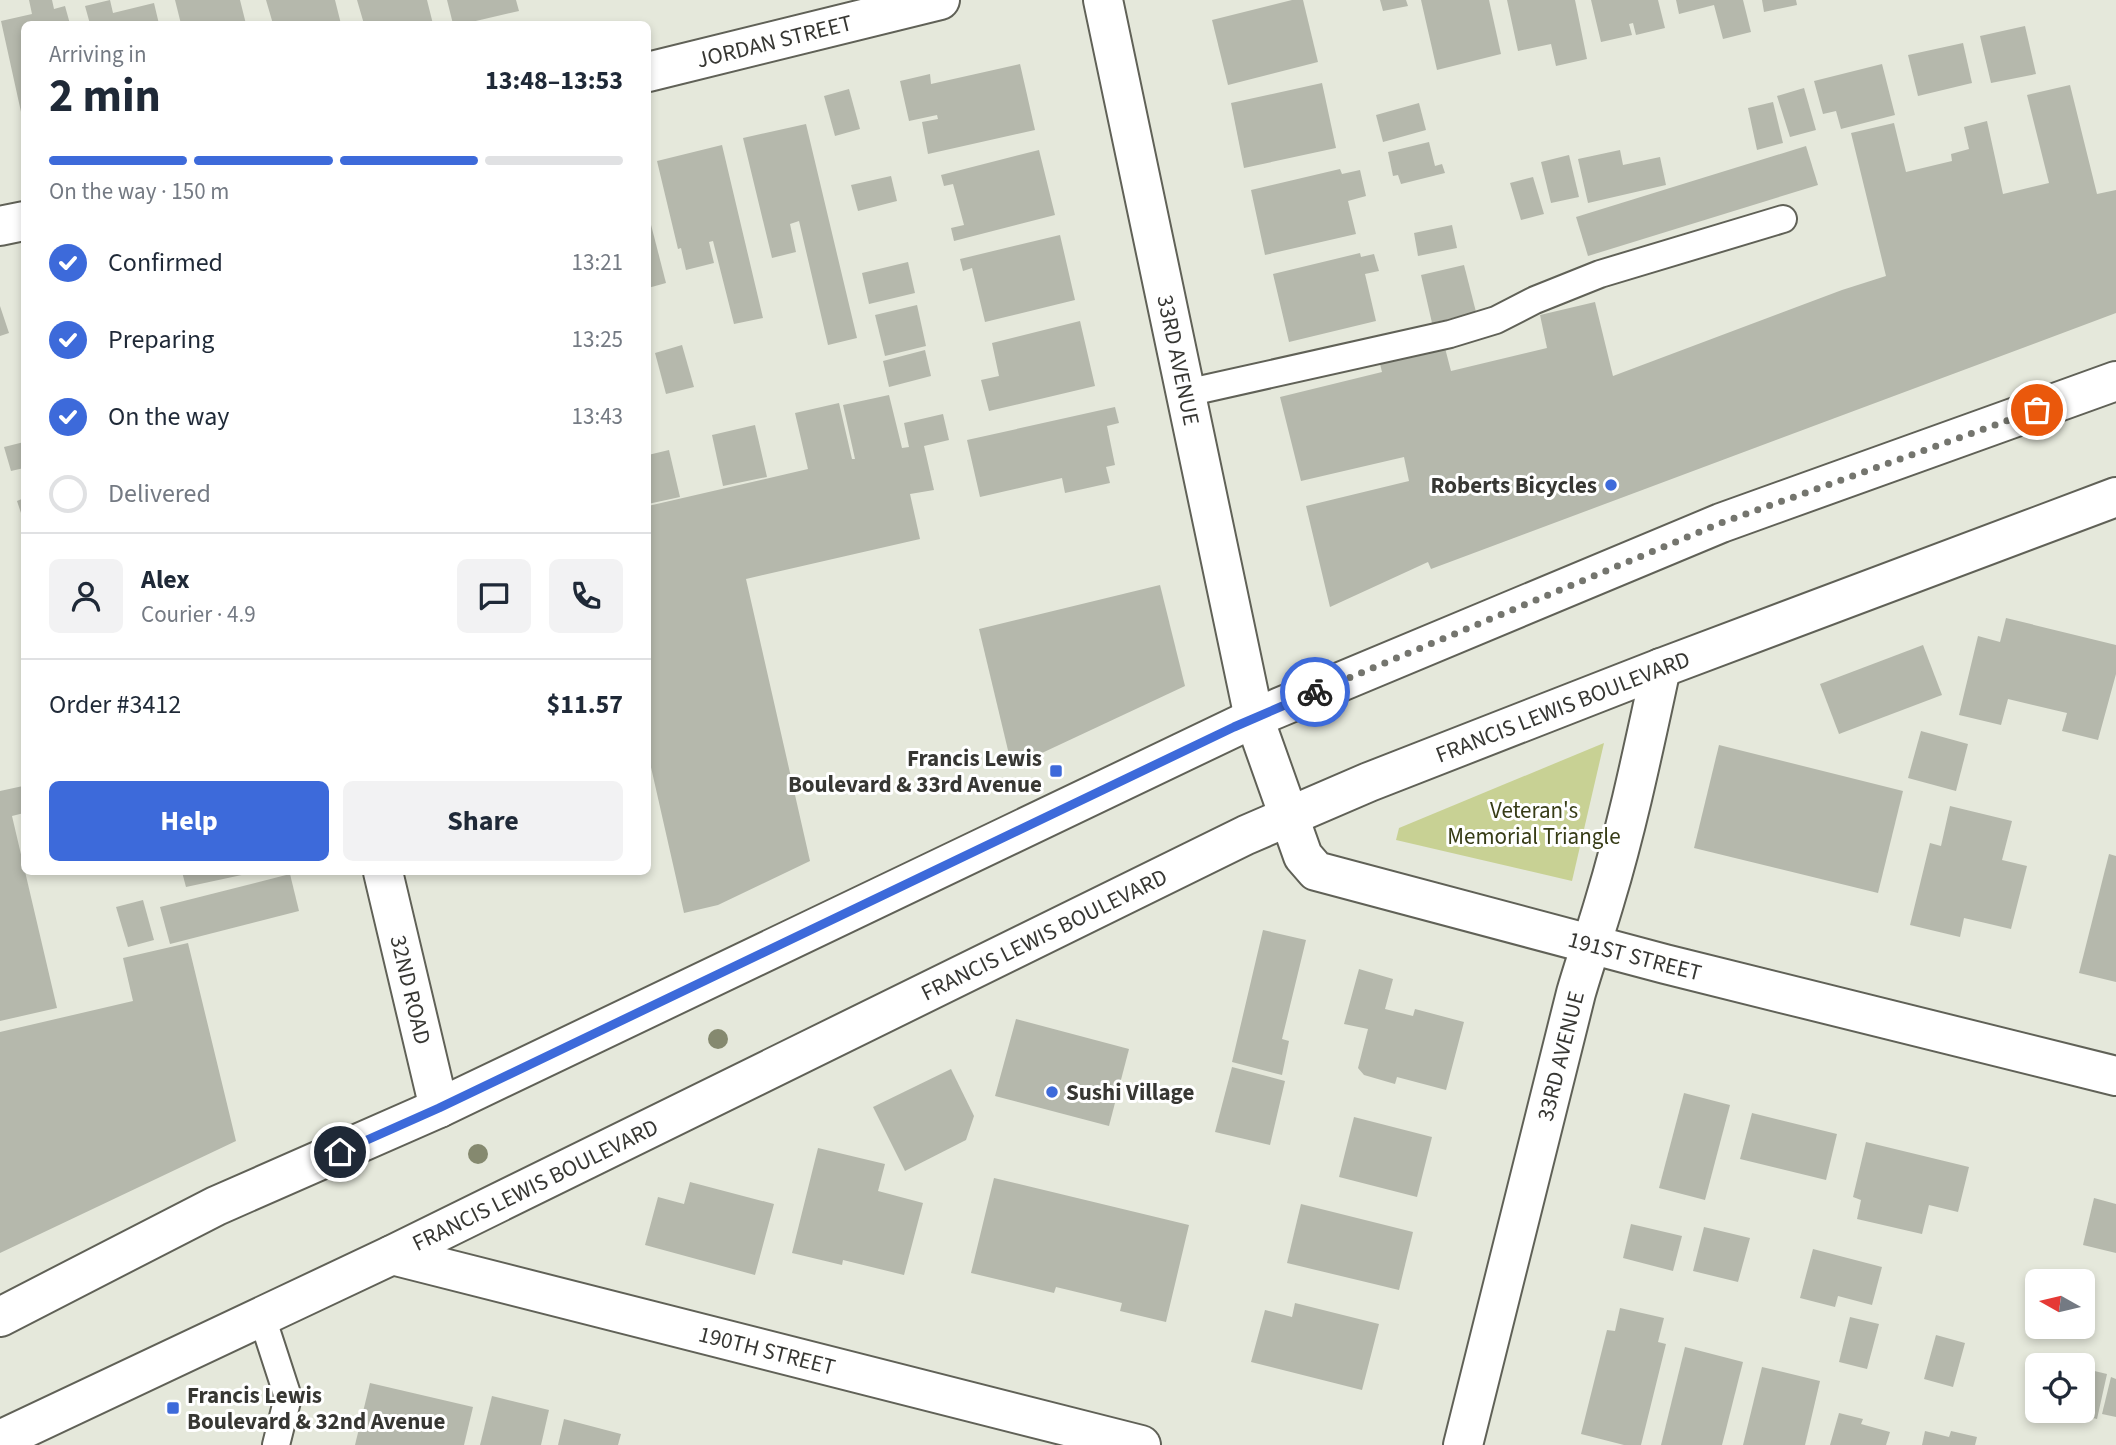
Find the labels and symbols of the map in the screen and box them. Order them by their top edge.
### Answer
street label: JORDAN STREET [693,6,856,76]
street label: 33RD AVENUE [1148,292,1208,429]
pin [2007,380,2067,440]
place label: Roberts Bicycles [1430,469,1597,502]
marker: Roberts Bicycles [1603,477,1619,493]
street label: FRANCIS LEWIS BOULEVARD [1431,643,1695,771]
courier [1280,657,1350,727]
place label: Francis Lewis Boulevard & 33rd Avenue [788,742,1042,801]
marker: Francis Lewis Boulevard & 33rd Avenue [1048,763,1064,779]
park label: Veteran's Memorial Triangle [1447,794,1621,853]
street label: FRANCIS LEWIS BOULEVARD [916,860,1173,1009]
street label: 191ST STREET [1564,923,1705,989]
street label: 32ND ROAD [382,932,439,1048]
street label: 33RD AVENUE [1529,988,1593,1124]
place label: Sushi Village [1066,1076,1194,1109]
marker: Sushi Village [1044,1084,1060,1100]
street label: FRANCIS LEWIS BOULEVARD [407,1111,664,1260]
pin [310,1122,370,1182]
north arrow [2025,1269,2095,1339]
street label: 190TH STREET [695,1317,839,1384]
place label: Francis Lewis Boulevard & 32nd Avenue [187,1379,445,1438]
marker: Francis Lewis Boulevard & 32nd Avenue [165,1400,181,1416]

